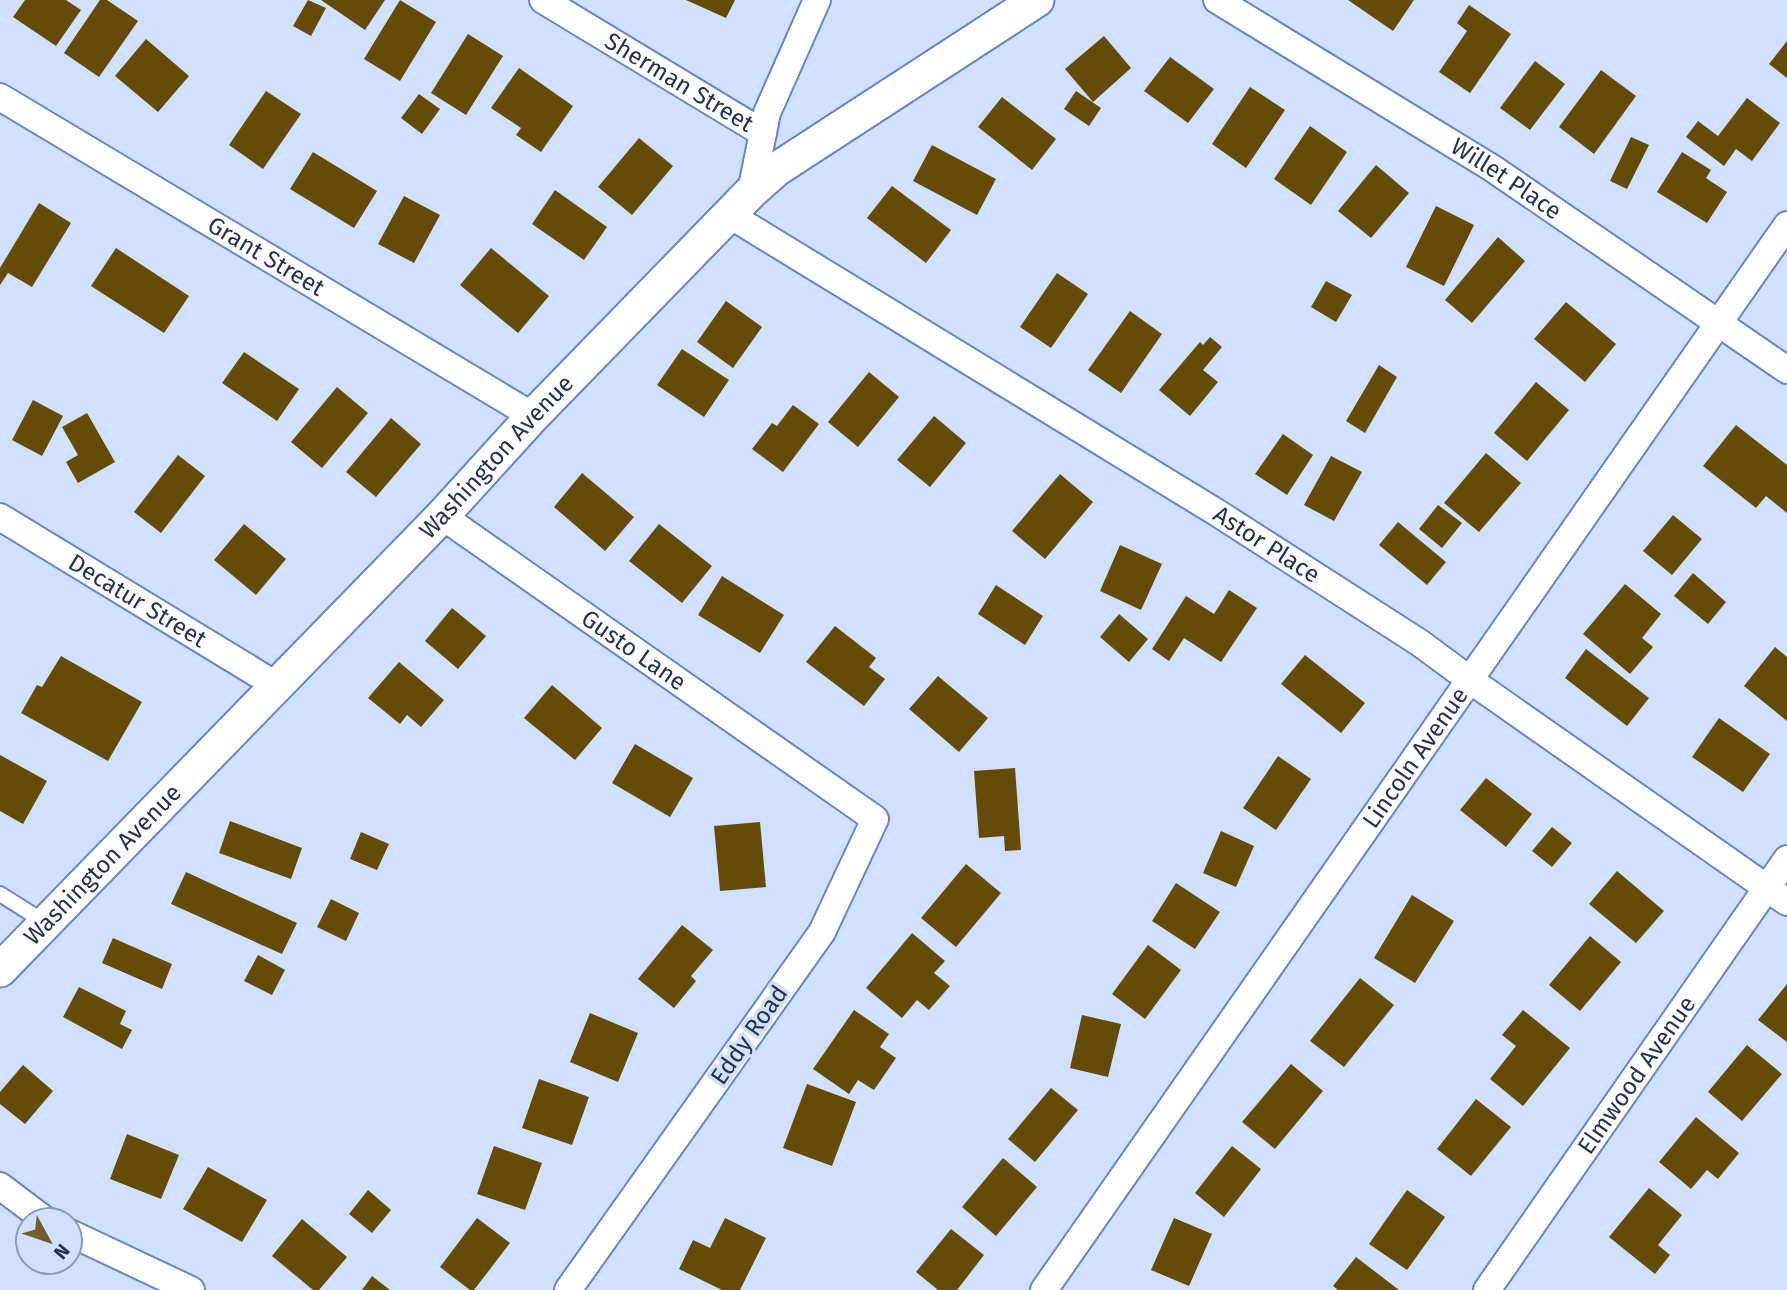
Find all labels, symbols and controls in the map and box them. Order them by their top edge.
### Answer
street label: Sherman Street [600,27,759,138]
street label: Willet Place [1446,132,1567,225]
street label: Grant Street [203,211,330,302]
street label: Washington Avenue [414,369,579,545]
street label: Astor Place [1208,500,1325,589]
street label: Decatur Street [63,548,212,653]
street label: Gusto Lane [576,604,691,696]
street label: Lincoln Avenue [1357,682,1474,833]
street label: Washington Avenue [18,779,187,951]
street label: Eddy Road [705,980,793,1090]
street label: Elmwood Avenue [1572,991,1701,1159]
north arrow [14,1206,84,1276]
text: N [49,1239,75,1264]

